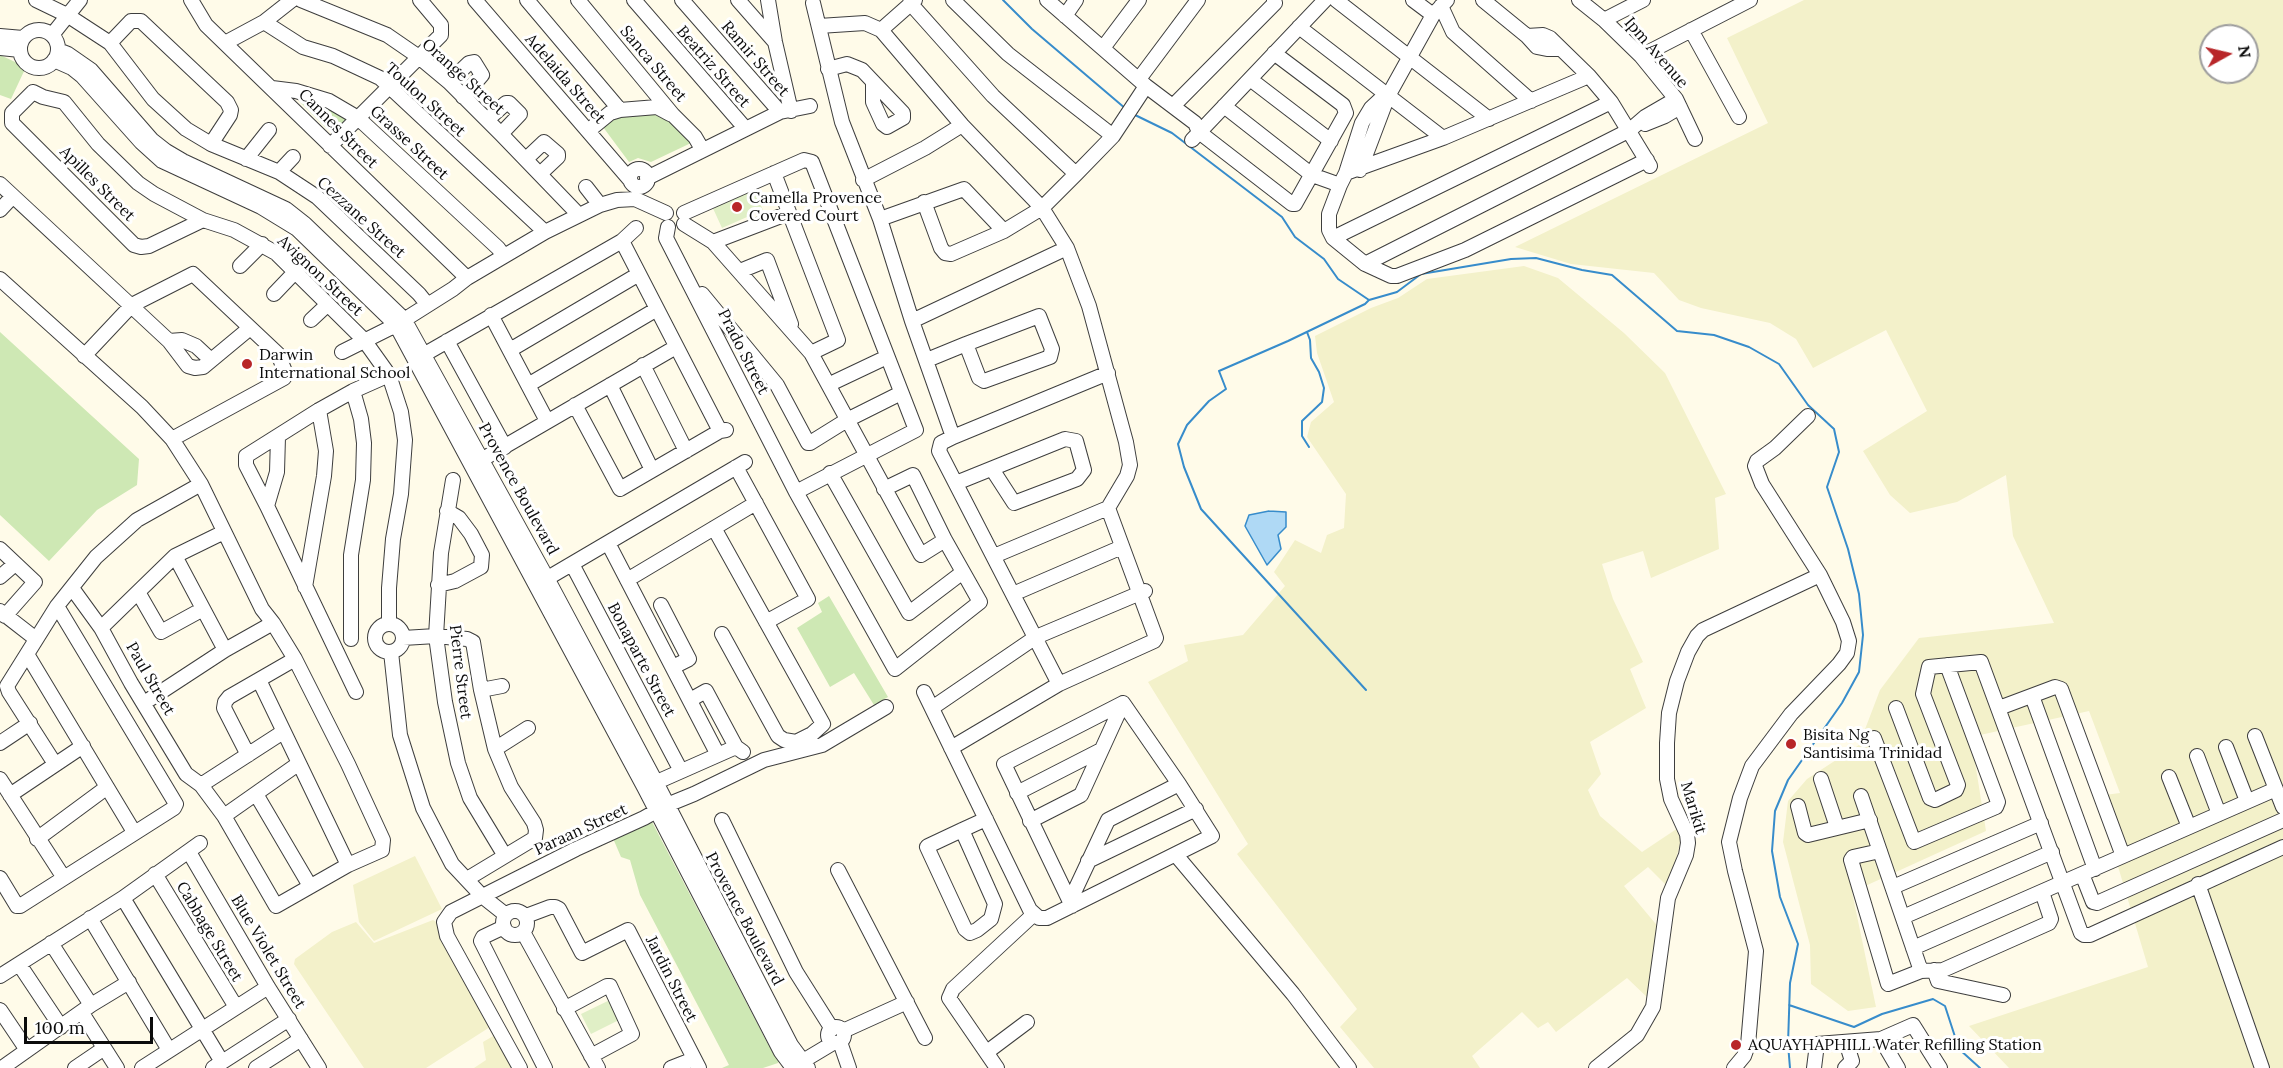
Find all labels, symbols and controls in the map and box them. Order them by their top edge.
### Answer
street label: Ipm Avenue [1620,14,1692,92]
street label: Ramir Street [717,17,793,101]
street label: Sanca Street [616,22,690,106]
street label: Beatriz Street [672,22,754,112]
north arrow [2199,24,2259,84]
street label: Adelaida Street [521,30,609,128]
street label: Orange Street [418,35,508,119]
text: N [2234,44,2256,59]
street label: Toulon Street [381,59,469,141]
street label: Cannes Street [294,85,382,173]
street label: Grasse Street [366,102,452,184]
street label: Apilles Street [55,142,139,226]
street label: Cezzane Street [313,173,409,263]
place label: Camella Provence Covered Court [749,188,882,226]
marker: Camella Provence Covered Court [730,200,744,214]
street label: Avignon Street [273,232,367,320]
street label: Prado Street [713,306,773,398]
place label: Darwin International School [259,345,410,383]
marker: Darwin International School [240,357,254,371]
street label: Provence Boulevard [474,420,562,558]
street label: Bonaparte Street [603,600,679,720]
street label: Pierre Street [445,624,475,720]
street label: Paul Street [121,639,179,719]
place label: Bisita Ng Santisima Trinidad [1803,725,1942,763]
marker: Bisita Ng Santisima Trinidad [1784,737,1798,751]
street label: Marikit [1676,779,1710,837]
street label: Paraan Street [531,800,631,860]
street label: Provence Boulevard [701,849,787,989]
street label: Cabbage Street [172,878,246,986]
street label: Blue Violet Street [226,892,310,1012]
street label: Jardin Street [641,933,701,1025]
scale bar [27,1005,156,1043]
text: 100 m [35,1016,85,1039]
place label: AQUAYHAPHILL Water Refilling Station [1748,1035,2042,1055]
marker: AQUAYHAPHILL Water Refilling Station [1729,1038,1743,1052]

